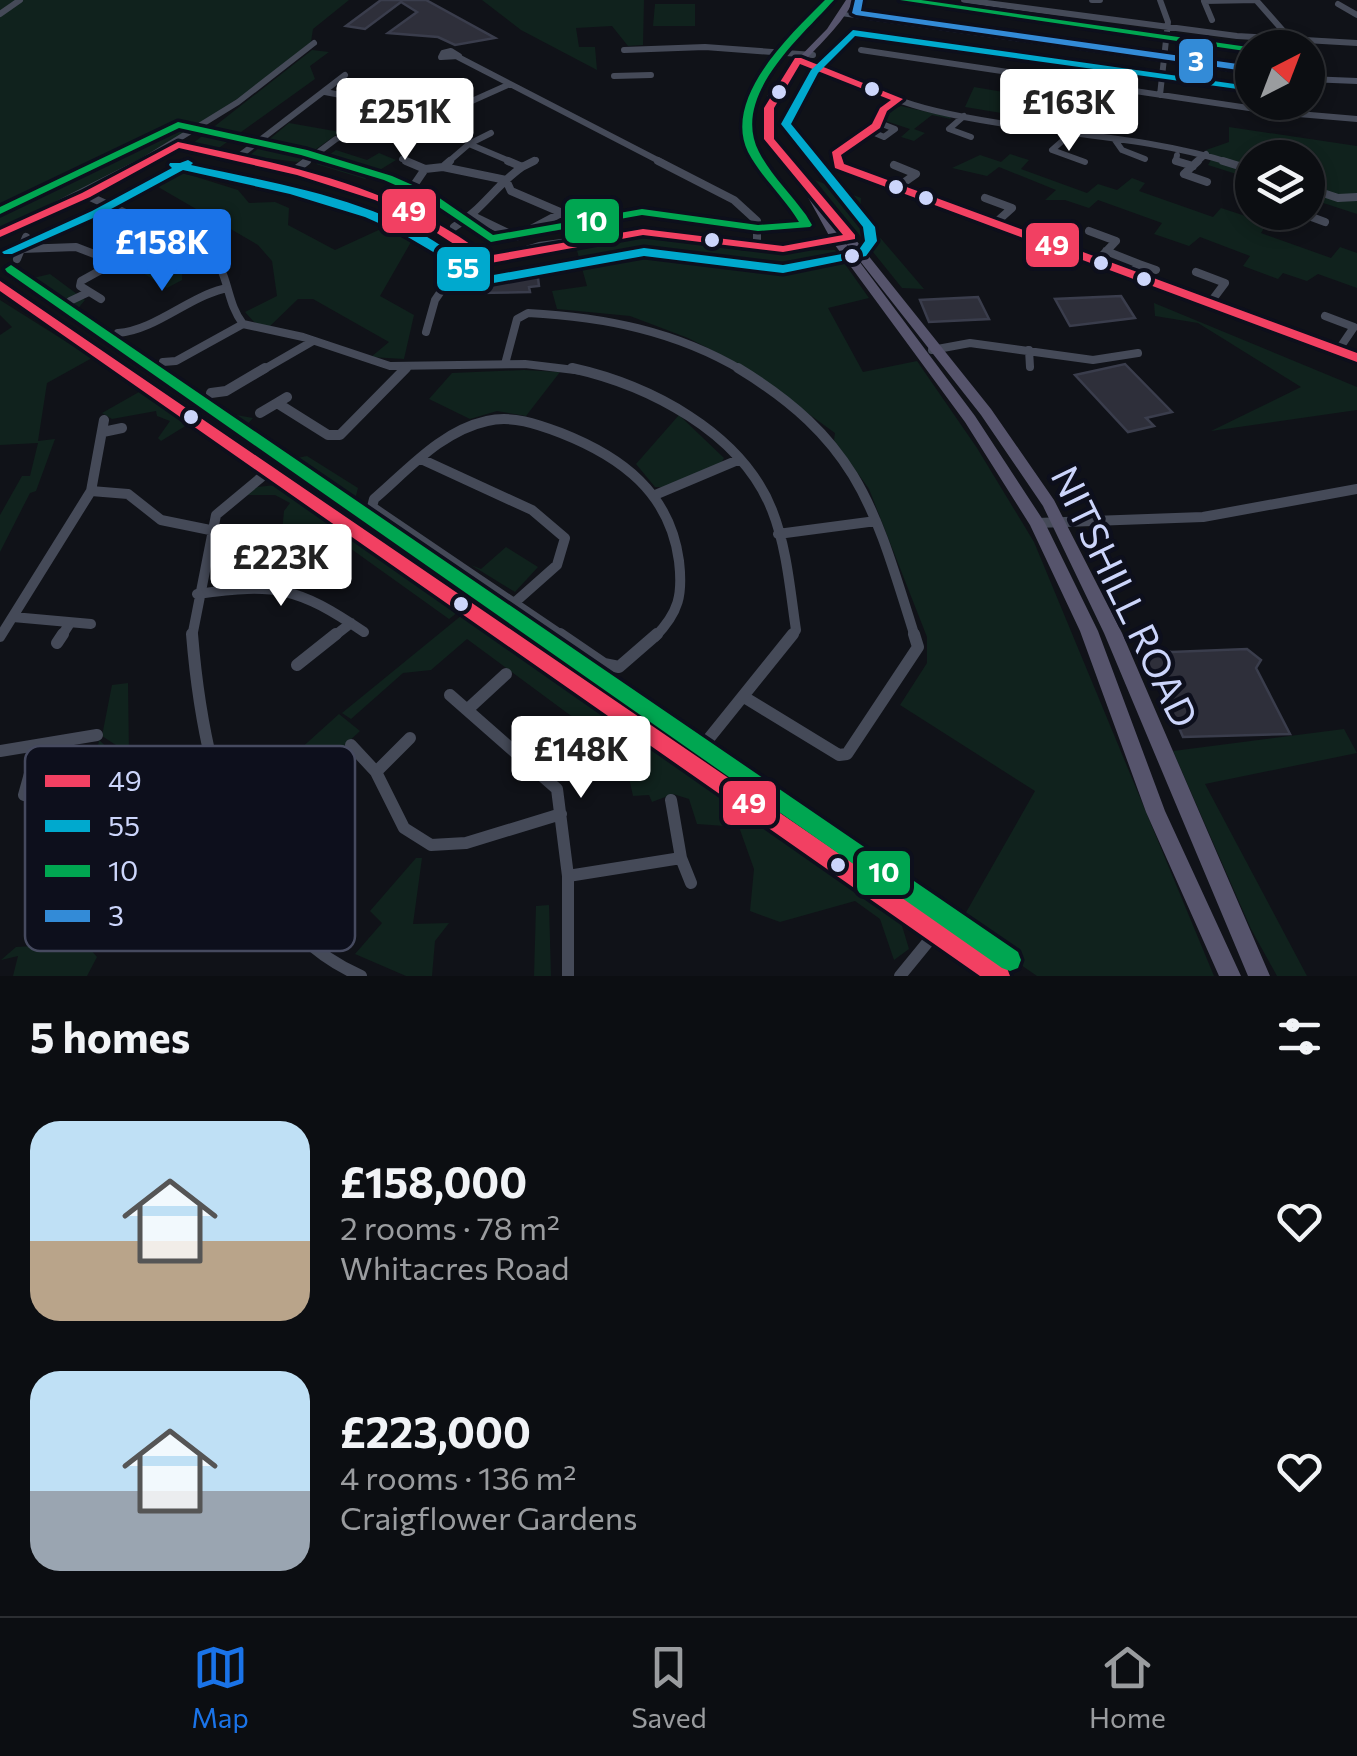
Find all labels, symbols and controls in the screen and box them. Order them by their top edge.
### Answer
north arrow [1235,30,1325,120]
map controls [1235,30,1325,230]
line badge: 3 [1177,37,1215,85]
text: 3 [1188,43,1204,77]
pin: £163K [999,69,1139,154]
pin: £251K [335,78,475,163]
unlabelled marker [862,79,882,99]
text: £163K [1022,81,1116,121]
unlabelled marker [769,82,789,102]
text: £251K [358,90,452,130]
button: layers [1235,140,1325,230]
unlabelled marker [886,177,906,197]
line badge: 49 [380,187,438,235]
unlabelled marker [916,188,936,208]
text: 49 [392,193,426,227]
line badge: 10 [563,197,621,245]
text: 10 [576,203,608,237]
pin: £158K [92,209,232,294]
text: £158K [115,221,209,261]
line badge: 49 [1024,221,1081,269]
text: 49 [1035,227,1069,261]
unlabelled marker [702,230,722,250]
line badge: 55 [435,245,492,293]
unlabelled marker [842,246,862,266]
text: 55 [447,250,479,284]
unlabelled marker [1091,253,1111,273]
unlabelled marker [1134,269,1154,289]
unlabelled marker [181,407,201,427]
street label: NITSHILL ROAD [1042,458,1210,734]
pin: £223K [211,524,351,609]
text: £223K [233,536,329,576]
unlabelled marker [451,594,471,614]
pin: £148K [511,716,651,801]
text: £148K [533,728,629,768]
legend [25,746,355,951]
text: 49 [108,763,142,797]
line badge: 49 [721,779,778,827]
text: 49 [732,785,766,819]
text: 55 [108,808,140,842]
line badge: 10 [855,849,912,897]
text: 10 [108,853,138,887]
text: 10 [868,854,900,888]
unlabelled marker [828,855,848,875]
text: 3 [108,898,124,932]
icon: filters [1272,1009,1327,1064]
text: 5 homes [30,1010,190,1062]
text: £158,000 [340,1155,527,1207]
icon: home [110,1161,230,1281]
icon: heart [1272,1194,1327,1249]
text: 2 rooms · 78 m² [340,1207,560,1247]
text: Whitacres Road [340,1247,569,1287]
text: £223,000 [340,1405,531,1457]
icon: home [110,1411,230,1531]
icon: heart [1272,1444,1327,1499]
text: 4 rooms · 136 m² [340,1457,576,1497]
text: Craigflower Gardens [340,1497,638,1537]
tab: Map [191,1640,249,1734]
tab: Saved [631,1640,707,1734]
tab: Home [1089,1640,1166,1734]

